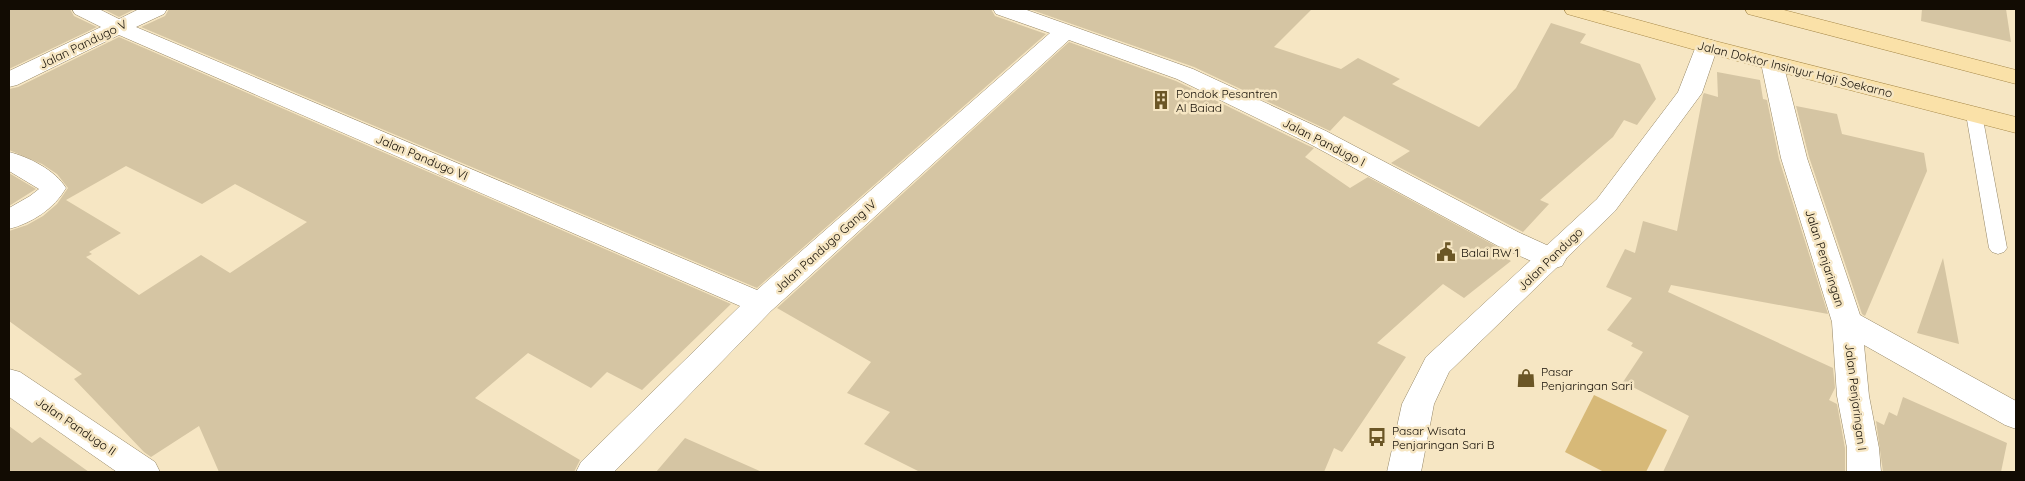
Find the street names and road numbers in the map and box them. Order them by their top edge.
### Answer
street label: Jalan Pandugo V [37,16,129,72]
street label: Jalan Doktor Insinyur Haji Soekarno [1696,37,1894,101]
street label: Jalan Pandugo I [1280,115,1368,169]
street label: Jalan Pandugo VI [374,131,470,183]
street label: Jalan Pandugo Gang IV [771,196,879,296]
street label: Jalan Penjaringan [1802,207,1848,309]
street label: Jalan Pandugo [1514,224,1586,294]
street label: Jalan Penjaringan I [1842,343,1870,451]
street label: Jalan Pandugo II [33,394,119,458]

